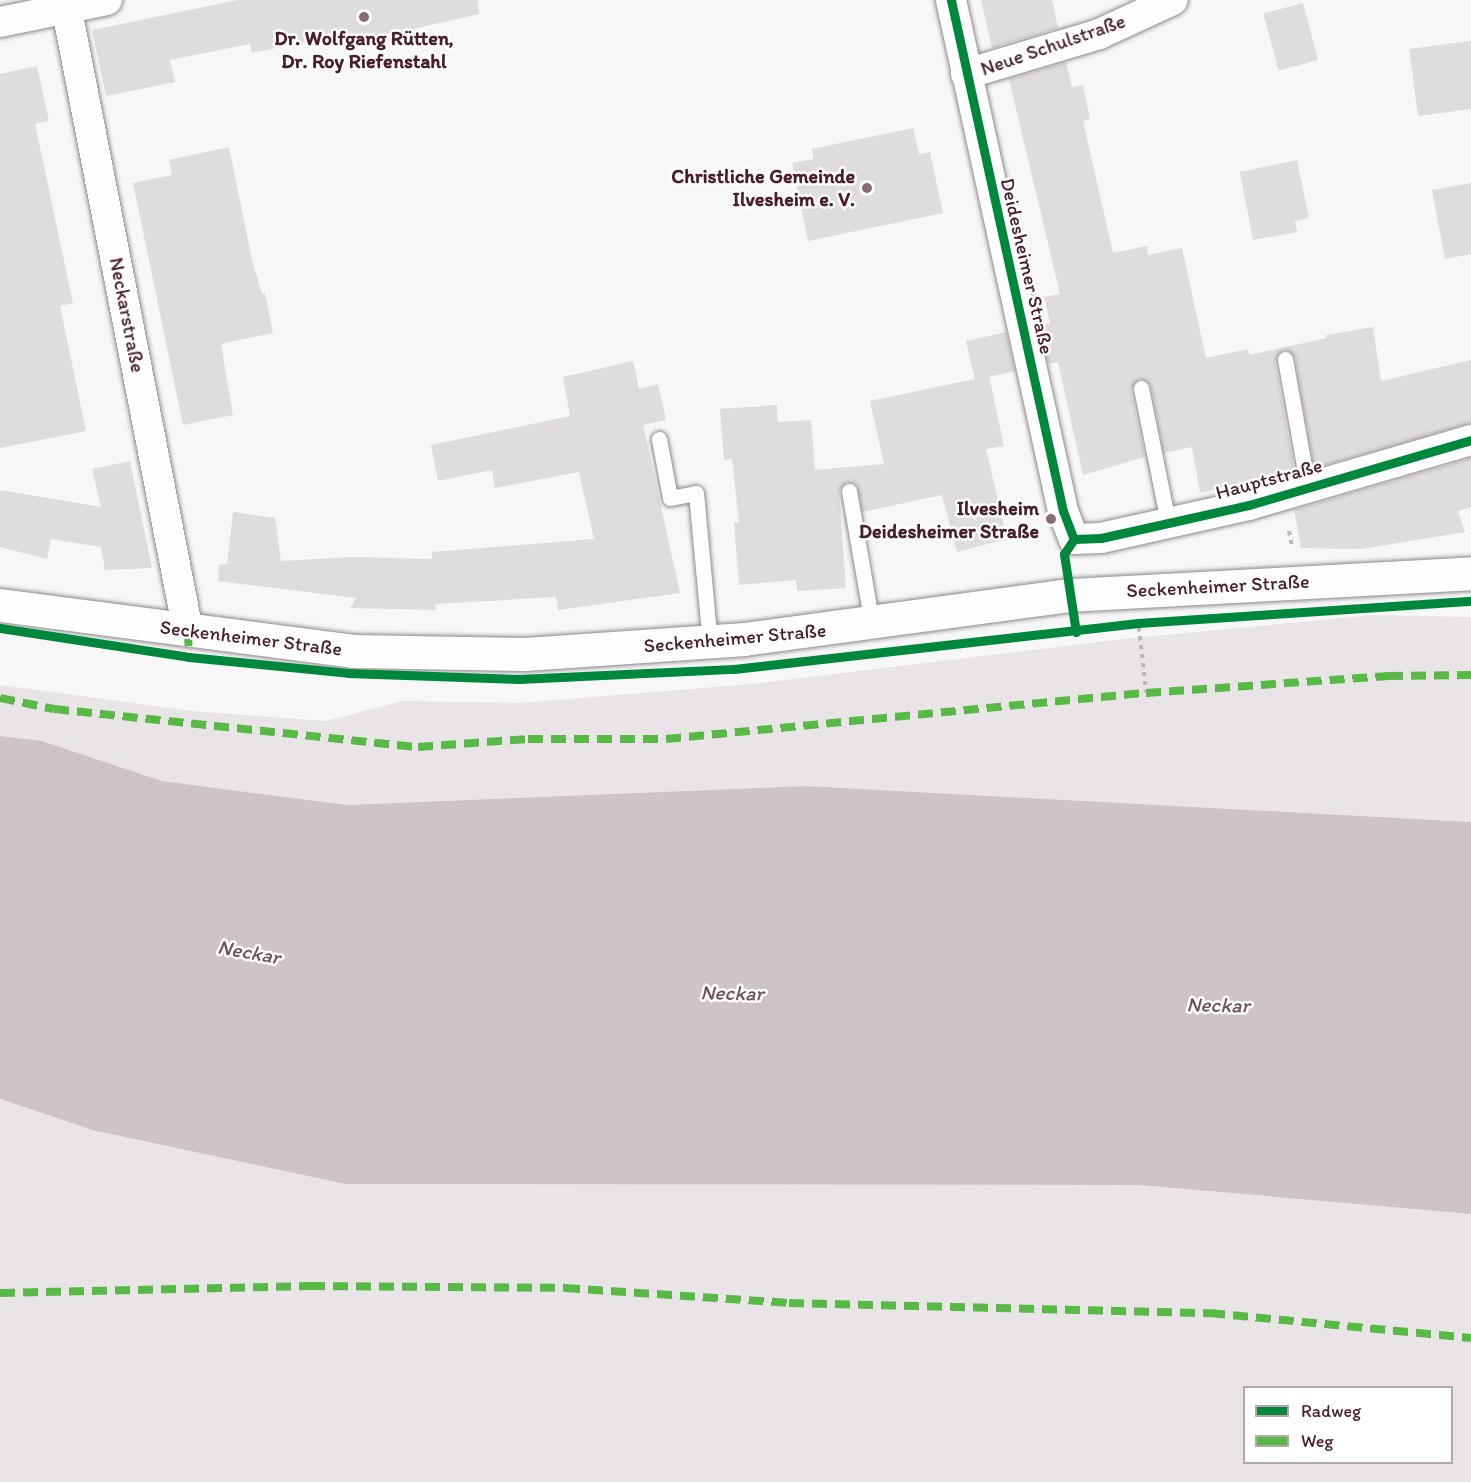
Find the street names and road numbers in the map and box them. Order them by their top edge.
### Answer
street label: Neue Schulstraße [977,9,1129,81]
street label: Deidesheimer Straße [995,176,1059,356]
street label: Neckarstraße [104,255,150,375]
street label: Hauptstraße [1213,453,1325,505]
street label: Seckenheimer Straße [1126,569,1310,603]
street label: Seckenheimer Straße [159,615,343,661]
street label: Seckenheimer Straße [643,618,827,658]

